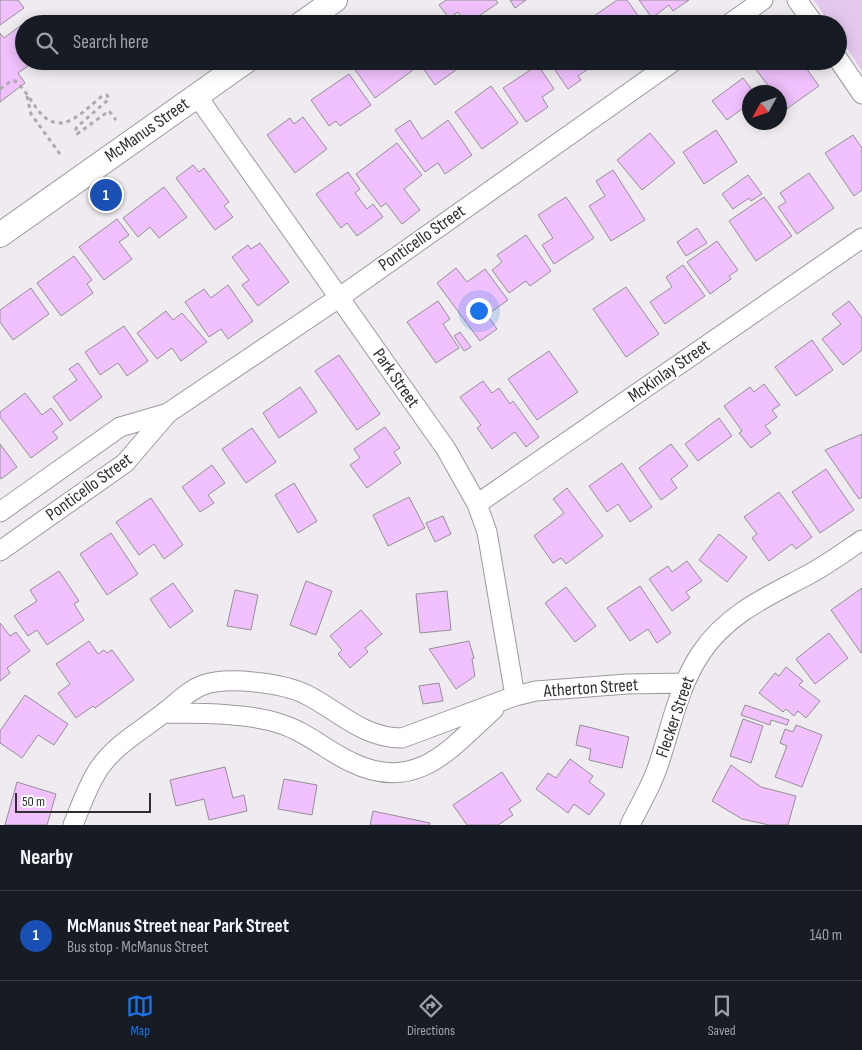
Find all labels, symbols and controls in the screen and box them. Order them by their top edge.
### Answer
search box [15,15,847,70]
icon: search [33,29,61,57]
text: Search here [73,31,149,54]
north arrow [742,85,787,130]
street label: McManus Street [101,93,194,167]
pin: 1 [90,176,122,214]
street label: Ponticello Street [375,200,470,276]
your location [466,298,492,324]
street label: McKinlay Street [624,335,714,407]
street label: Park Street [368,344,424,412]
street label: Ponticello Street [42,448,136,525]
street label: Flecker Street [651,673,699,760]
street label: Atherton Street [542,674,640,702]
scale bar [15,790,151,813]
text: 50 m [22,793,45,810]
text: Nearby [20,845,73,870]
text: McManus Street near Park Street [67,915,289,938]
text: 1 [33,926,39,945]
text: 140 m [810,926,842,945]
text: Bus stop · McManus Street [67,938,208,957]
tab: Map [126,992,154,1039]
tab: Directions [407,992,455,1039]
tab: Saved [708,992,736,1039]

